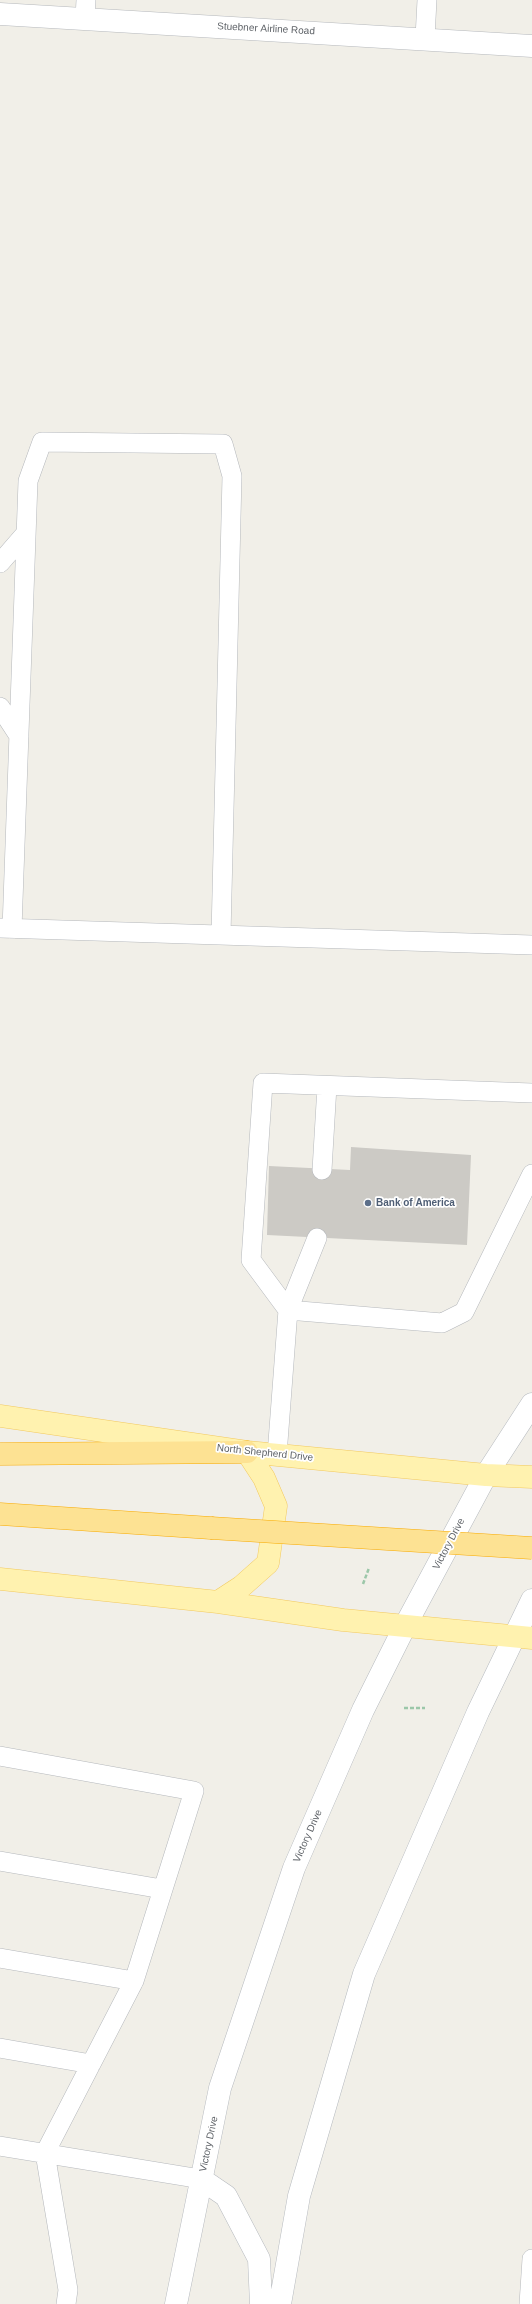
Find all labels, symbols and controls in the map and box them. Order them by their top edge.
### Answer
street label: Stuebner Airline Road [217,20,315,38]
place label: Bank of America [376,1197,455,1209]
marker: Bank of America [363,1198,373,1208]
street label: North Shepherd Drive [216,1442,314,1464]
street label: Victory Drive [430,1516,468,1572]
street label: Victory Drive [291,1808,325,1864]
street label: Victory Drive [197,2115,221,2173]

